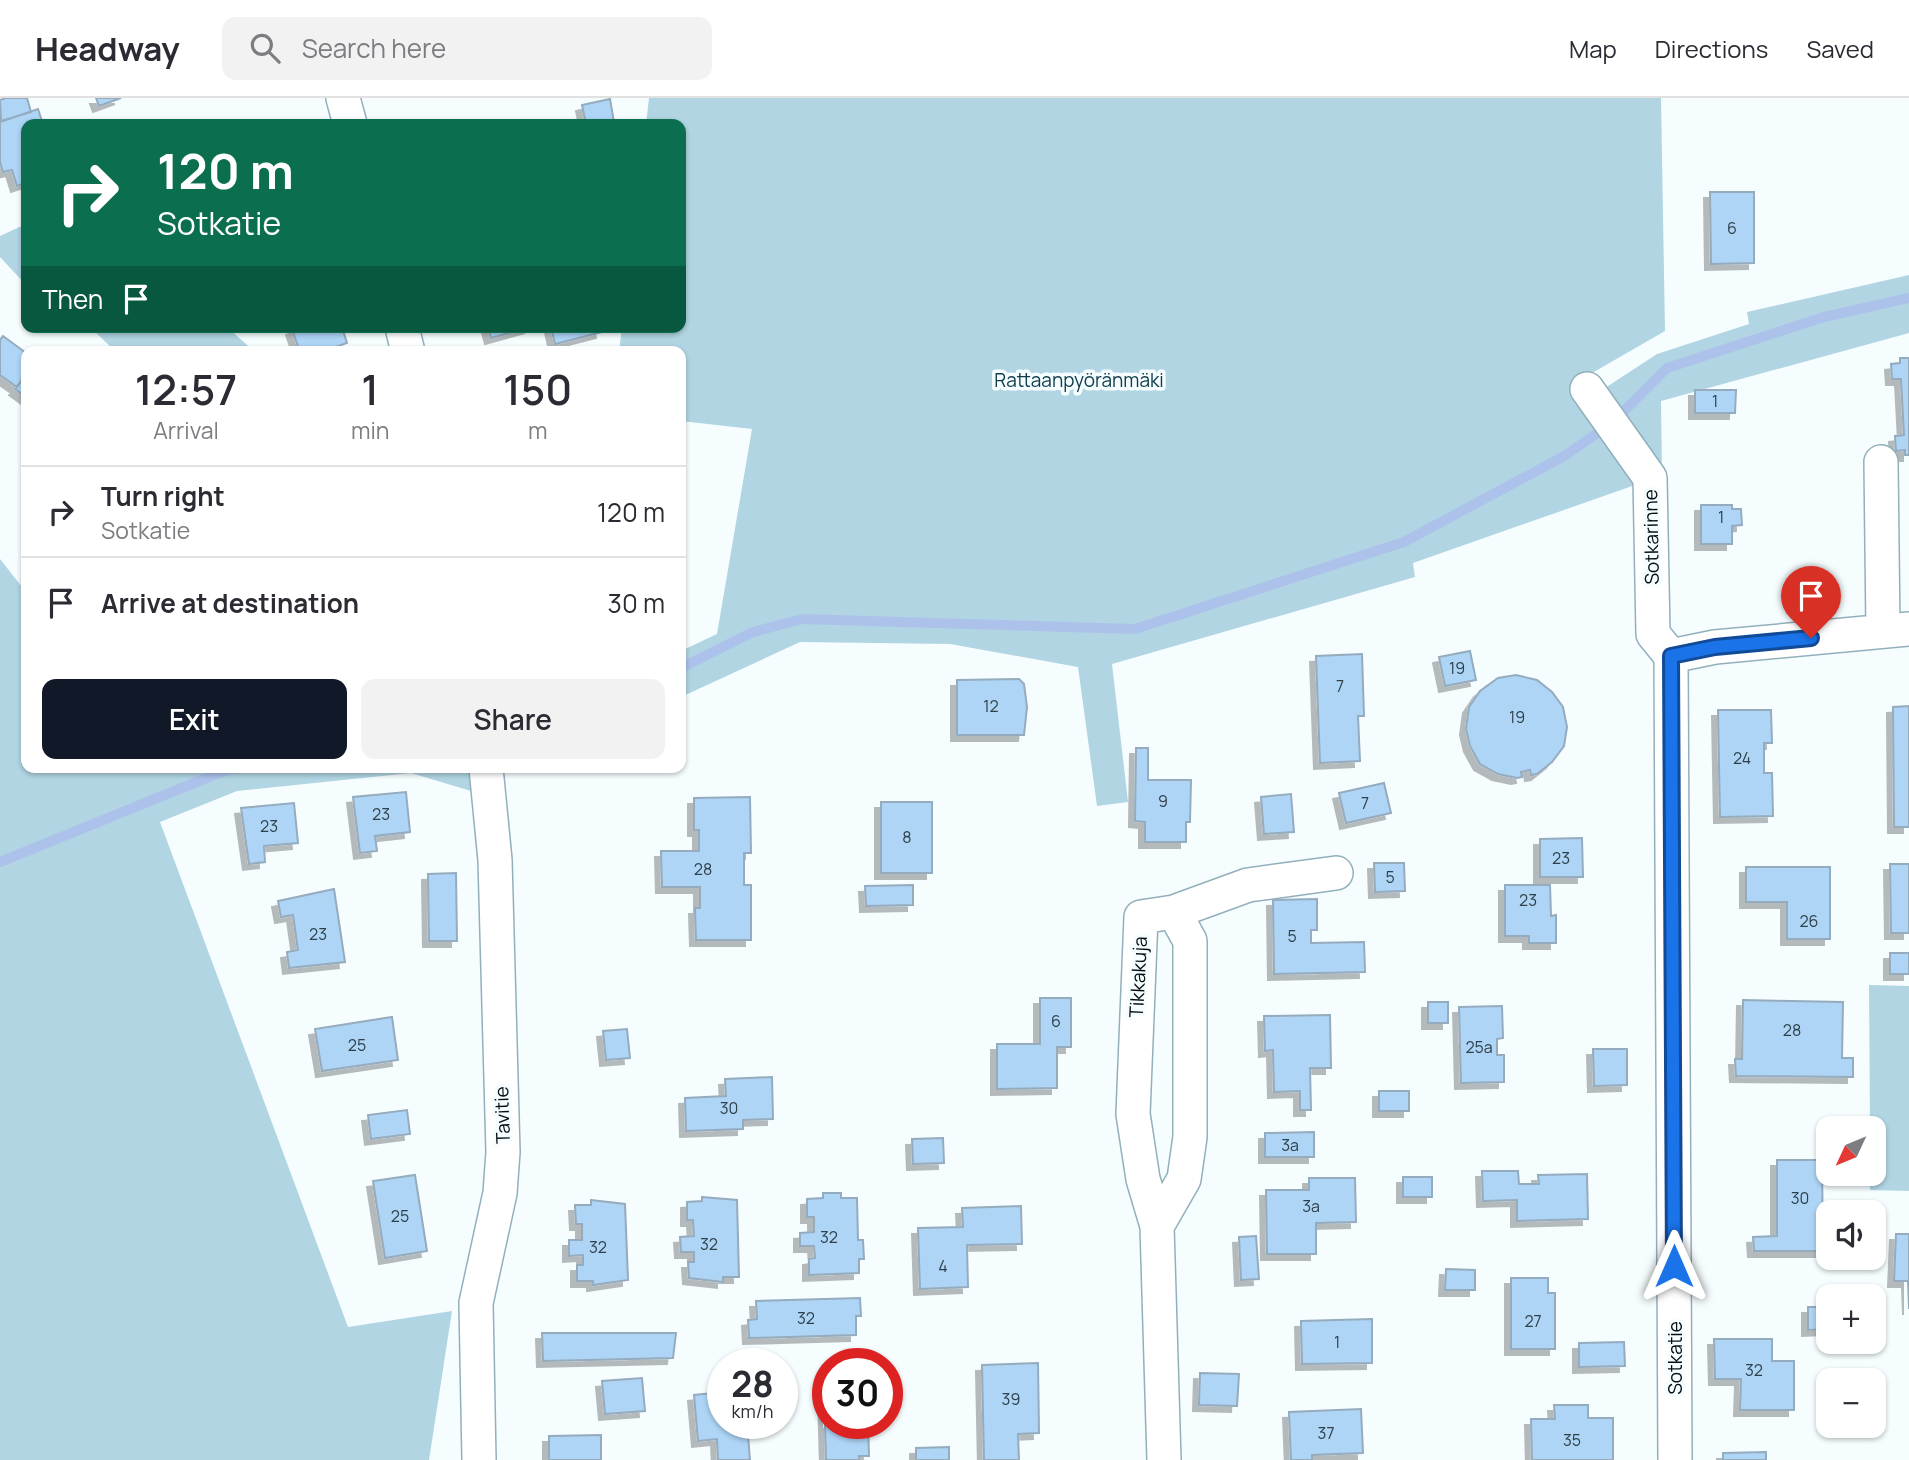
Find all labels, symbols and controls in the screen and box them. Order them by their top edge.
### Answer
search box [222,17,712,80]
text: Headway [35,26,180,71]
icon: search [246,29,284,67]
text: Search here [302,30,446,66]
text: Map [1569,32,1617,65]
text: Directions [1655,32,1768,65]
text: Saved [1806,32,1874,65]
text: 120 m [157,137,294,204]
icon: right [42,147,133,238]
text: Sotkatie [157,201,281,245]
house number: 6 [1727,217,1737,239]
icon: arrive [117,280,155,318]
text: Then [42,281,103,317]
text: 12:57 [135,360,237,418]
text: 1 [361,360,379,418]
text: 150 [503,360,572,418]
park label: Rattaanpyöränmäki [994,367,1164,393]
house number: 1 [1712,390,1718,412]
text: Arrival [153,414,219,446]
text: min [351,414,389,446]
text: m [528,414,547,446]
text: Turn right [101,478,225,514]
street label: Sotkarinne [1637,489,1665,585]
icon: right [42,493,80,531]
text: 120 m [597,494,665,530]
house number: 1 [1718,506,1724,528]
text: Sotkatie [101,514,190,546]
pin [1781,566,1841,638]
icon: arrive [1792,577,1830,615]
icon: arrive [42,584,80,622]
text: Arrive at destination [101,585,359,621]
text: 30 m [608,585,665,621]
house number: 19 [1449,657,1465,679]
house number: 7 [1336,675,1344,697]
button: Exit [42,679,347,759]
button: Share [361,679,665,759]
house number: 12 [983,695,999,717]
house number: 19 [1509,706,1525,728]
house number: 24 [1733,747,1751,769]
house number: 9 [1158,790,1168,812]
house number: 7 [1361,792,1369,814]
house number: 23 [372,803,390,825]
house number: 23 [260,815,278,837]
house number: 8 [902,826,912,848]
house number: 23 [1552,847,1570,869]
house number: 28 [694,858,712,880]
house number: 5 [1385,866,1395,888]
house number: 23 [1519,889,1537,911]
house number: 26 [1799,910,1819,932]
house number: 23 [309,923,327,945]
house number: 5 [1287,925,1297,947]
street label: Tikkakuja [1123,936,1153,1018]
house number: 6 [1051,1010,1061,1032]
house number: 28 [1783,1019,1801,1041]
house number: 25 [348,1034,366,1056]
house number: 25a [1465,1036,1493,1058]
street label: Tavitie [488,1086,516,1144]
house number: 30 [720,1097,738,1119]
north arrow [1816,1116,1886,1186]
map controls [1816,1116,1886,1438]
house number: 3a [1281,1134,1299,1156]
house number: 30 [1791,1187,1809,1209]
house number: 3a [1302,1195,1320,1217]
button: sound [1816,1200,1886,1270]
house number: 25 [391,1205,409,1227]
house number: 32 [820,1226,838,1248]
position arrow [1637,1229,1711,1303]
house number: 32 [700,1233,718,1255]
house number: 32 [589,1236,607,1258]
house number: 4 [938,1255,948,1277]
button: + [1816,1284,1886,1354]
house number: 32 [797,1307,815,1329]
house number: 27 [1524,1310,1542,1332]
street label: Sotkatie [1662,1321,1688,1395]
house number: 1 [1334,1331,1340,1353]
speed limit sign: 30 [812,1348,903,1439]
house number: 32 [1745,1359,1763,1381]
text: 28 [731,1360,774,1408]
button: − [1816,1368,1886,1438]
house number: 39 [1002,1388,1020,1410]
text: km/h [732,1399,773,1423]
house number: 37 [1318,1422,1334,1444]
house number: 35 [1563,1429,1581,1451]

